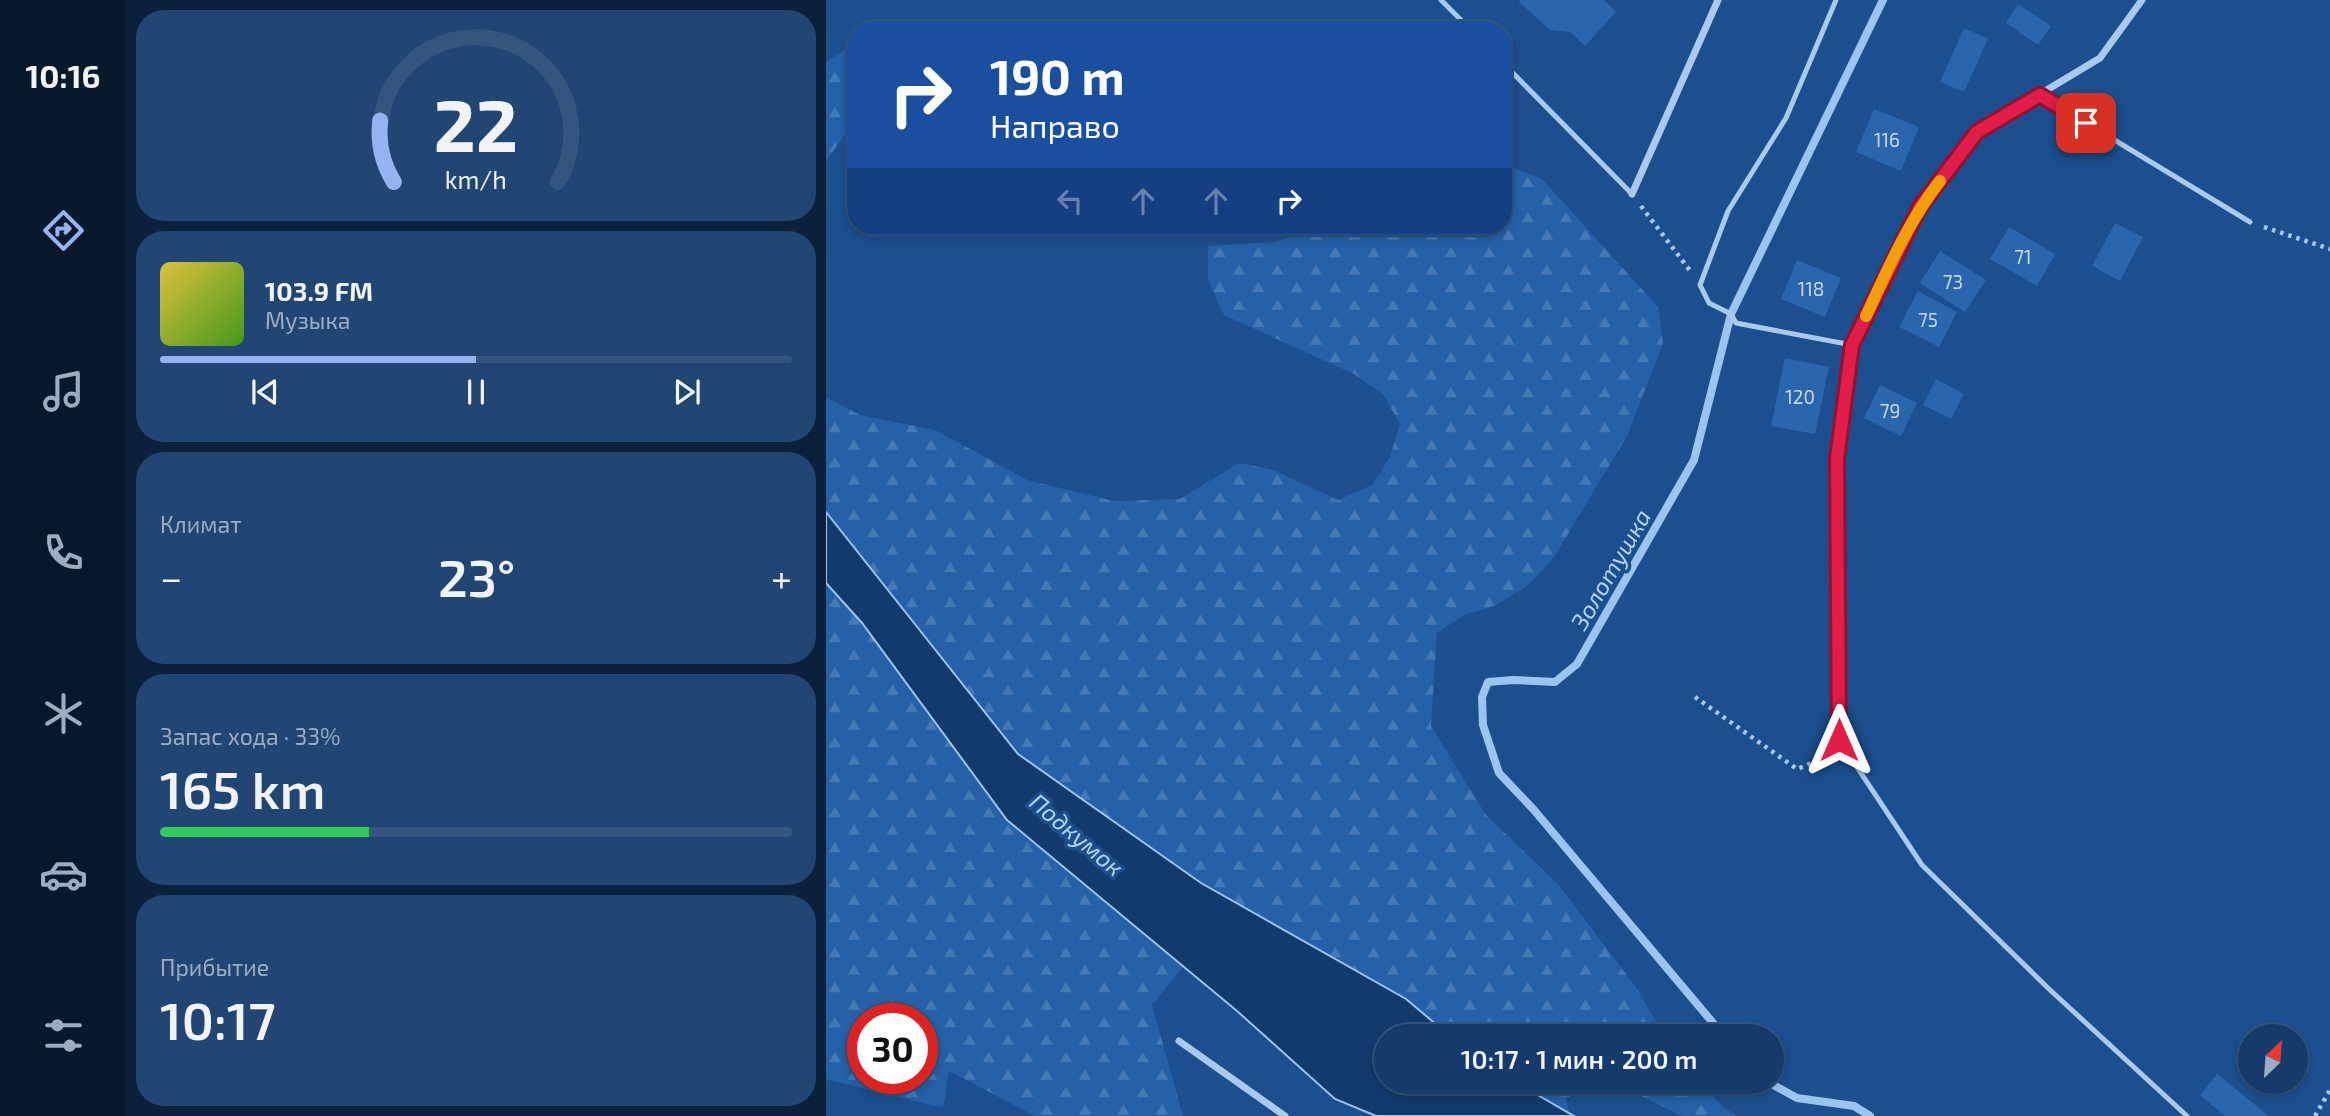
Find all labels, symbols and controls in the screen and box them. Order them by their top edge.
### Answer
text: 190 m [990,46,1125,105]
icon: right [875,49,966,140]
text: 10:16 [26,56,100,94]
text: 22 [434,79,518,167]
pin [2056,93,2116,153]
icon: arrive [2067,104,2105,142]
text: Направо [990,106,1120,144]
house number: 116 [1874,128,1900,151]
text: km/h [445,163,507,193]
icon: left [1051,182,1089,220]
icon: ahead [1124,182,1162,220]
icon: ahead [1197,182,1235,220]
icon: right [1270,182,1308,220]
icon: directions [39,206,88,255]
house number: 71 [2014,245,2032,268]
house number: 73 [1943,270,1963,293]
text: 103.9 FM [265,275,373,306]
house number: 118 [1798,277,1824,300]
text: Музыка [265,306,350,334]
house number: 75 [1918,308,1938,331]
icon: music [39,367,88,416]
icon: previous [246,373,284,411]
icon: pause [457,373,495,411]
icon: next [668,373,706,411]
house number: 120 [1785,385,1815,408]
house number: 79 [1880,399,1900,422]
water label: Золотушка [1563,503,1656,635]
text: Климат [160,510,241,538]
icon: phone [39,528,88,577]
text: 23° [438,545,515,607]
text: − [160,554,182,600]
text: + [771,554,792,600]
icon: climate [39,689,88,738]
position arrow [1802,703,1876,777]
text: Запас хода · 33% [160,722,341,750]
text: 165 km [160,757,325,819]
water label: Подкумок [1024,787,1130,882]
icon: car [39,850,88,899]
text: Прибытие [160,953,269,981]
text: 10:17 [160,988,276,1050]
speed limit sign: 30 [847,1003,938,1094]
icon: filters [39,1011,88,1060]
north arrow [2238,1024,2308,1094]
map controls [2238,1024,2308,1094]
text: 10:17 · 1 мин · 200 m [1461,1043,1697,1074]

